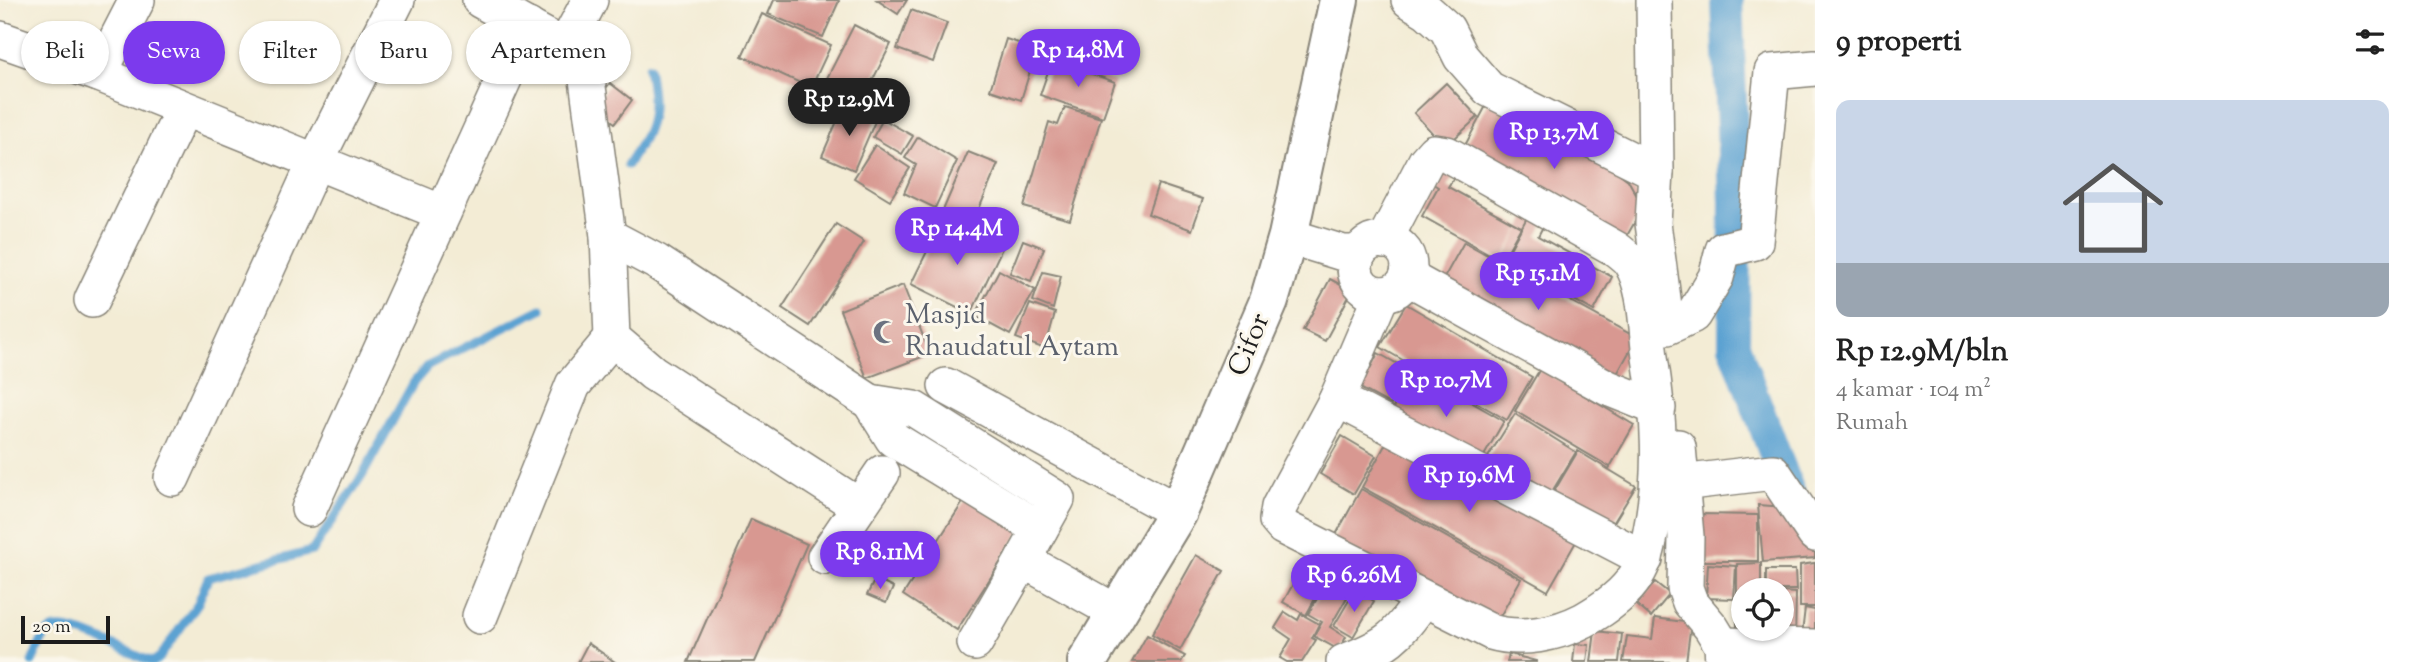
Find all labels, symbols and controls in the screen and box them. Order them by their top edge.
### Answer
chip: Beli [21,21,109,84]
chip: Sewa [123,21,225,84]
chip: Filter [239,21,341,84]
chip: Baru [355,21,452,84]
chip: Apartemen [466,21,631,84]
text: 9 properti [1836,21,1962,64]
icon: filters [2351,23,2389,61]
pin: Rp 14.8M [1006,29,1150,89]
text: Rp 14.8M [1032,35,1124,68]
pin: Rp 12.9M [777,78,921,138]
text: Rp 12.9M [804,84,894,117]
pin: Rp 13.7M [1482,111,1626,171]
text: Rp 13.7M [1509,117,1599,150]
icon: home [2050,145,2176,271]
pin: Rp 14.4M [885,208,1029,267]
text: Rp 14.4M [911,213,1003,246]
pin: Rp 15.1M [1466,252,1610,312]
text: Rp 15.1M [1496,258,1580,291]
place label: Masjid Rhaudatul Aytam [905,296,1119,368]
street label: Cifor [1219,307,1281,383]
mosque icon: Masjid Rhaudatul Aytam [871,318,899,346]
text: Rp 12.9M/bln [1836,331,2008,374]
pin: Rp 10.7M [1374,360,1518,419]
text: Rp 10.7M [1400,365,1492,398]
text: 4 kamar · 104 m² [1836,374,1991,407]
text: Rumah [1836,407,1908,440]
pin: Rp 19.6M [1397,454,1541,514]
text: Rp 19.6M [1424,460,1514,493]
pin: Rp 8.11M [808,532,952,591]
text: Rp 8.11M [836,537,924,570]
pin: Rp 6.26M [1282,554,1426,614]
text: Rp 6.26M [1307,560,1401,593]
map controls [1731,578,1794,641]
button: locate [1731,578,1794,641]
scale bar [21,613,110,645]
text: 20 m [32,614,71,641]

